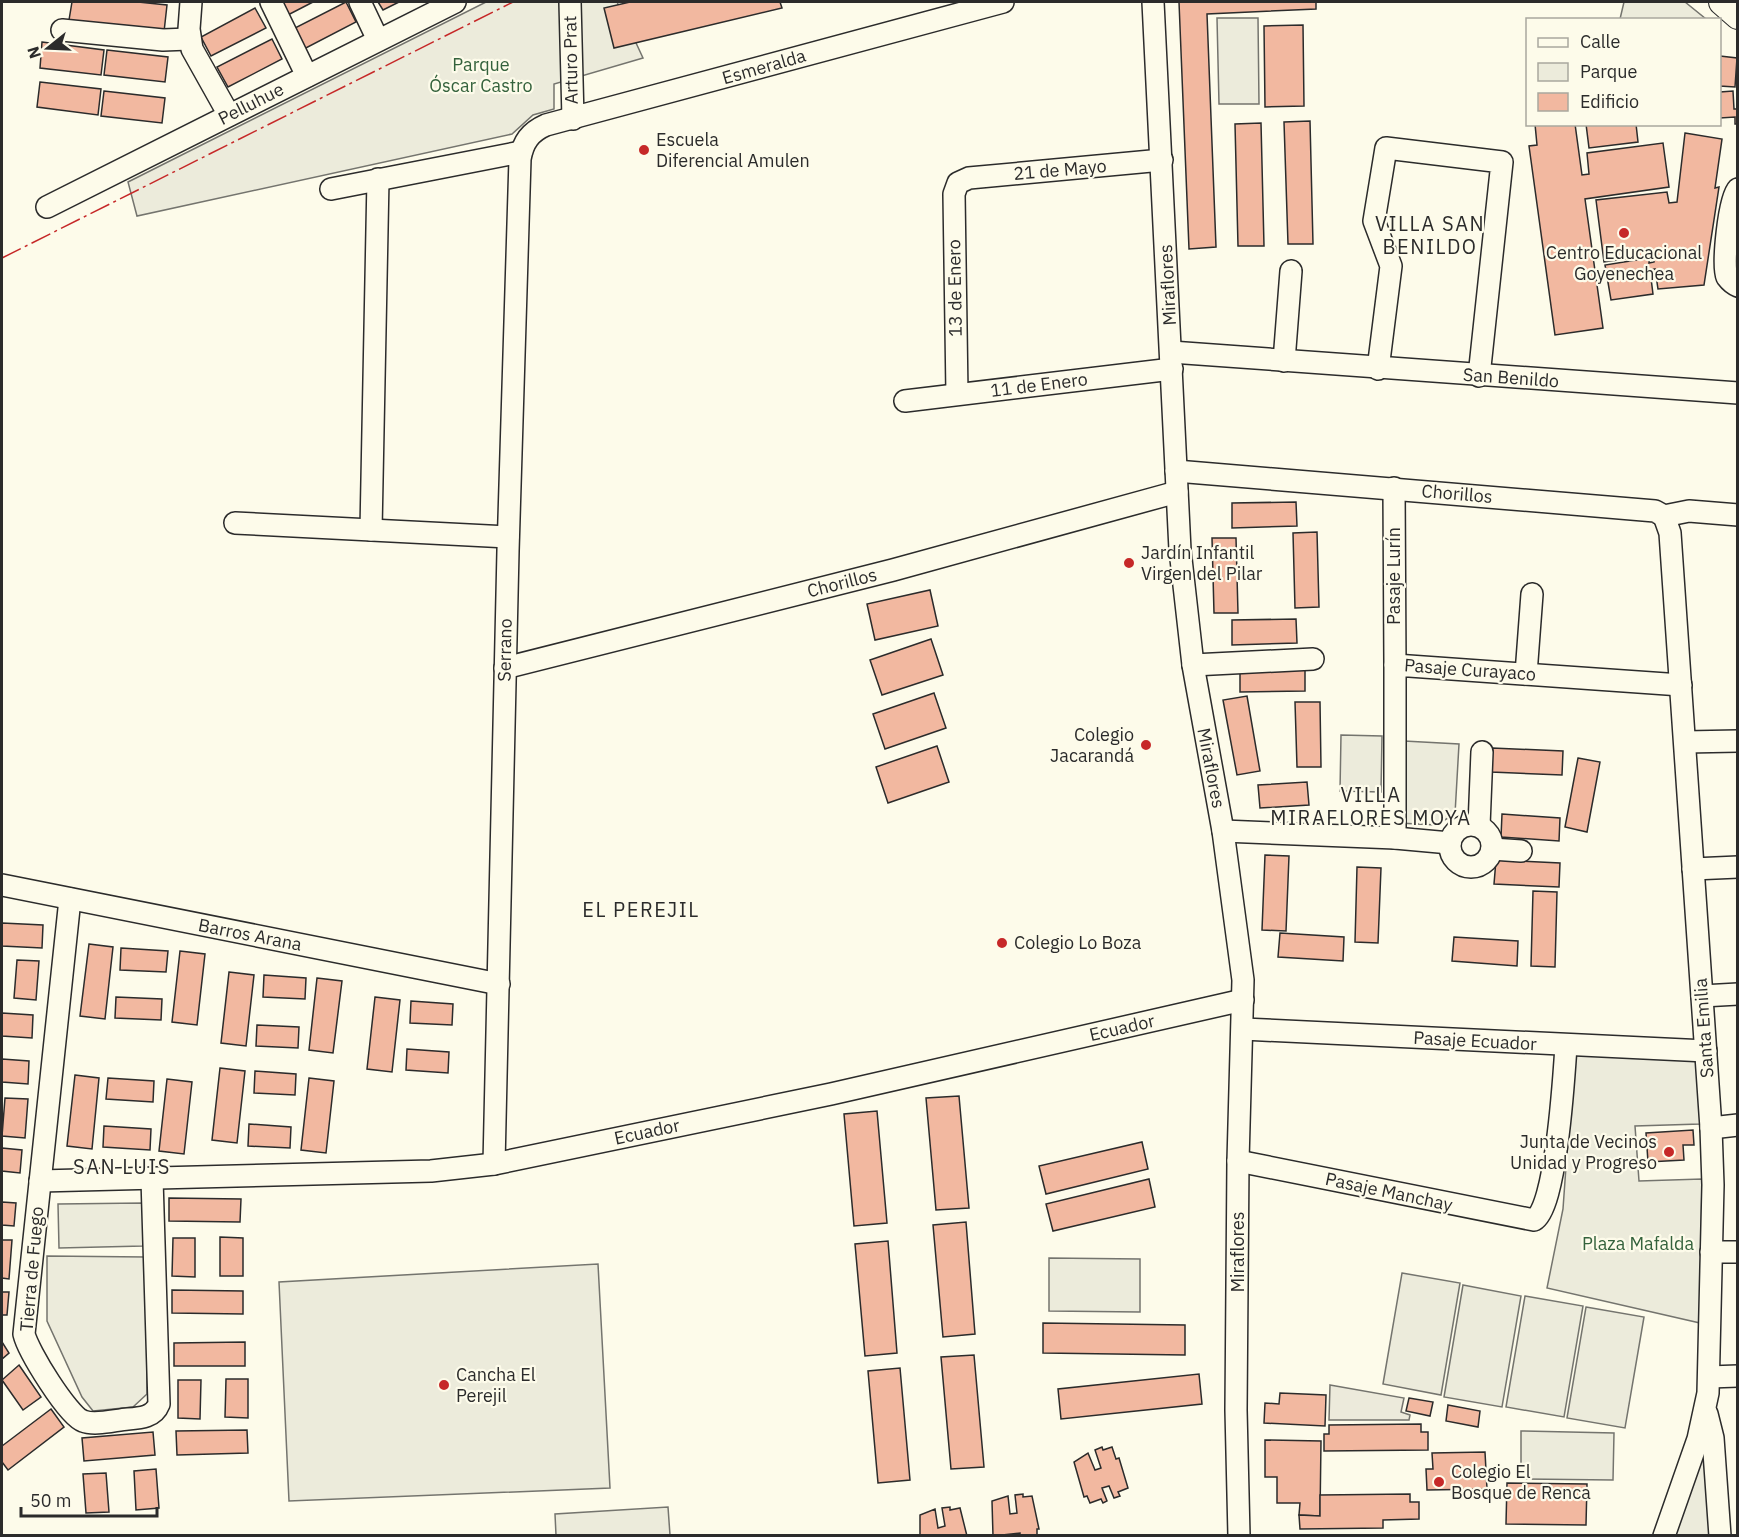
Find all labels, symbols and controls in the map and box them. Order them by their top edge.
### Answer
street label: Arturo Prat [558,15,583,105]
north arrow [18,18,78,78]
legend [1526,18,1721,126]
text: Calle [1580,30,1620,53]
text: N [22,44,45,61]
street label: Esmeralda [719,44,809,89]
park label: Parque Óscar Castro [429,53,533,97]
text: Parque [1580,60,1638,83]
street label: Pelluhue [214,77,288,130]
text: Edificio [1580,90,1639,113]
place label: Escuela Diferencial Amulen [656,128,810,172]
marker: Escuela Diferencial Amulen [637,143,651,157]
street label: 21 de Mayo [1012,154,1108,185]
district label: VILLA SAN BENILDO [1375,210,1485,260]
marker: Centro Educacional Goyenechea [1617,226,1631,240]
street label: 13 de Enero [942,239,967,337]
place label: Centro Educacional Goyenechea [1546,241,1702,285]
street label: Miraflores [1154,244,1181,326]
street label: San Benildo [1462,363,1560,392]
street label: 11 de Enero [989,367,1089,402]
street label: Chorillos [1421,479,1493,508]
street label: Pasaje Lurín [1382,527,1405,625]
place label: Jardín Infantil Virgen del Pilar [1141,541,1263,585]
marker: Jardín Infantil Virgen del Pilar [1122,556,1136,570]
street label: Chorillos [805,563,879,602]
street label: Serrano [492,618,517,682]
street label: Pasaje Curayaco [1403,653,1537,686]
place label: Colegio Jacarandá [1050,723,1134,767]
street label: Miraflores [1192,726,1231,810]
marker: Colegio Jacarandá [1139,738,1153,752]
district label: VILLA MIRAFLORES MOYA [1270,781,1472,831]
district label: EL PEREJIL [582,896,700,923]
street label: Barros Arana [196,913,304,956]
place label: Colegio Lo Boza [1014,931,1142,954]
marker: Colegio Lo Boza [995,936,1009,950]
street label: Santa Emilia [1689,977,1718,1079]
street label: Ecuador [1087,1009,1157,1046]
street label: Pasaje Ecuador [1413,1026,1538,1055]
street label: Ecuador [612,1113,682,1150]
place label: Junta de Vecinos Unidad y Progreso [1510,1130,1657,1174]
marker: Junta de Vecinos Unidad y Progreso [1662,1145,1676,1159]
district label: SAN LUIS [73,1153,171,1180]
street label: Pasaje Manchay [1323,1167,1455,1216]
street label: Tierra de Fuego [15,1205,48,1332]
street label: Miraflores [1226,1211,1249,1293]
park label: Plaza Mafalda [1582,1232,1695,1255]
place label: Cancha El Perejil [456,1363,536,1407]
marker: Cancha El Perejil [437,1378,451,1392]
place label: Colegio El Bosque de Renca [1451,1460,1591,1504]
marker: Colegio El Bosque de Renca [1432,1475,1446,1489]
scale bar [21,1480,158,1518]
text: 50 m [30,1489,72,1512]

